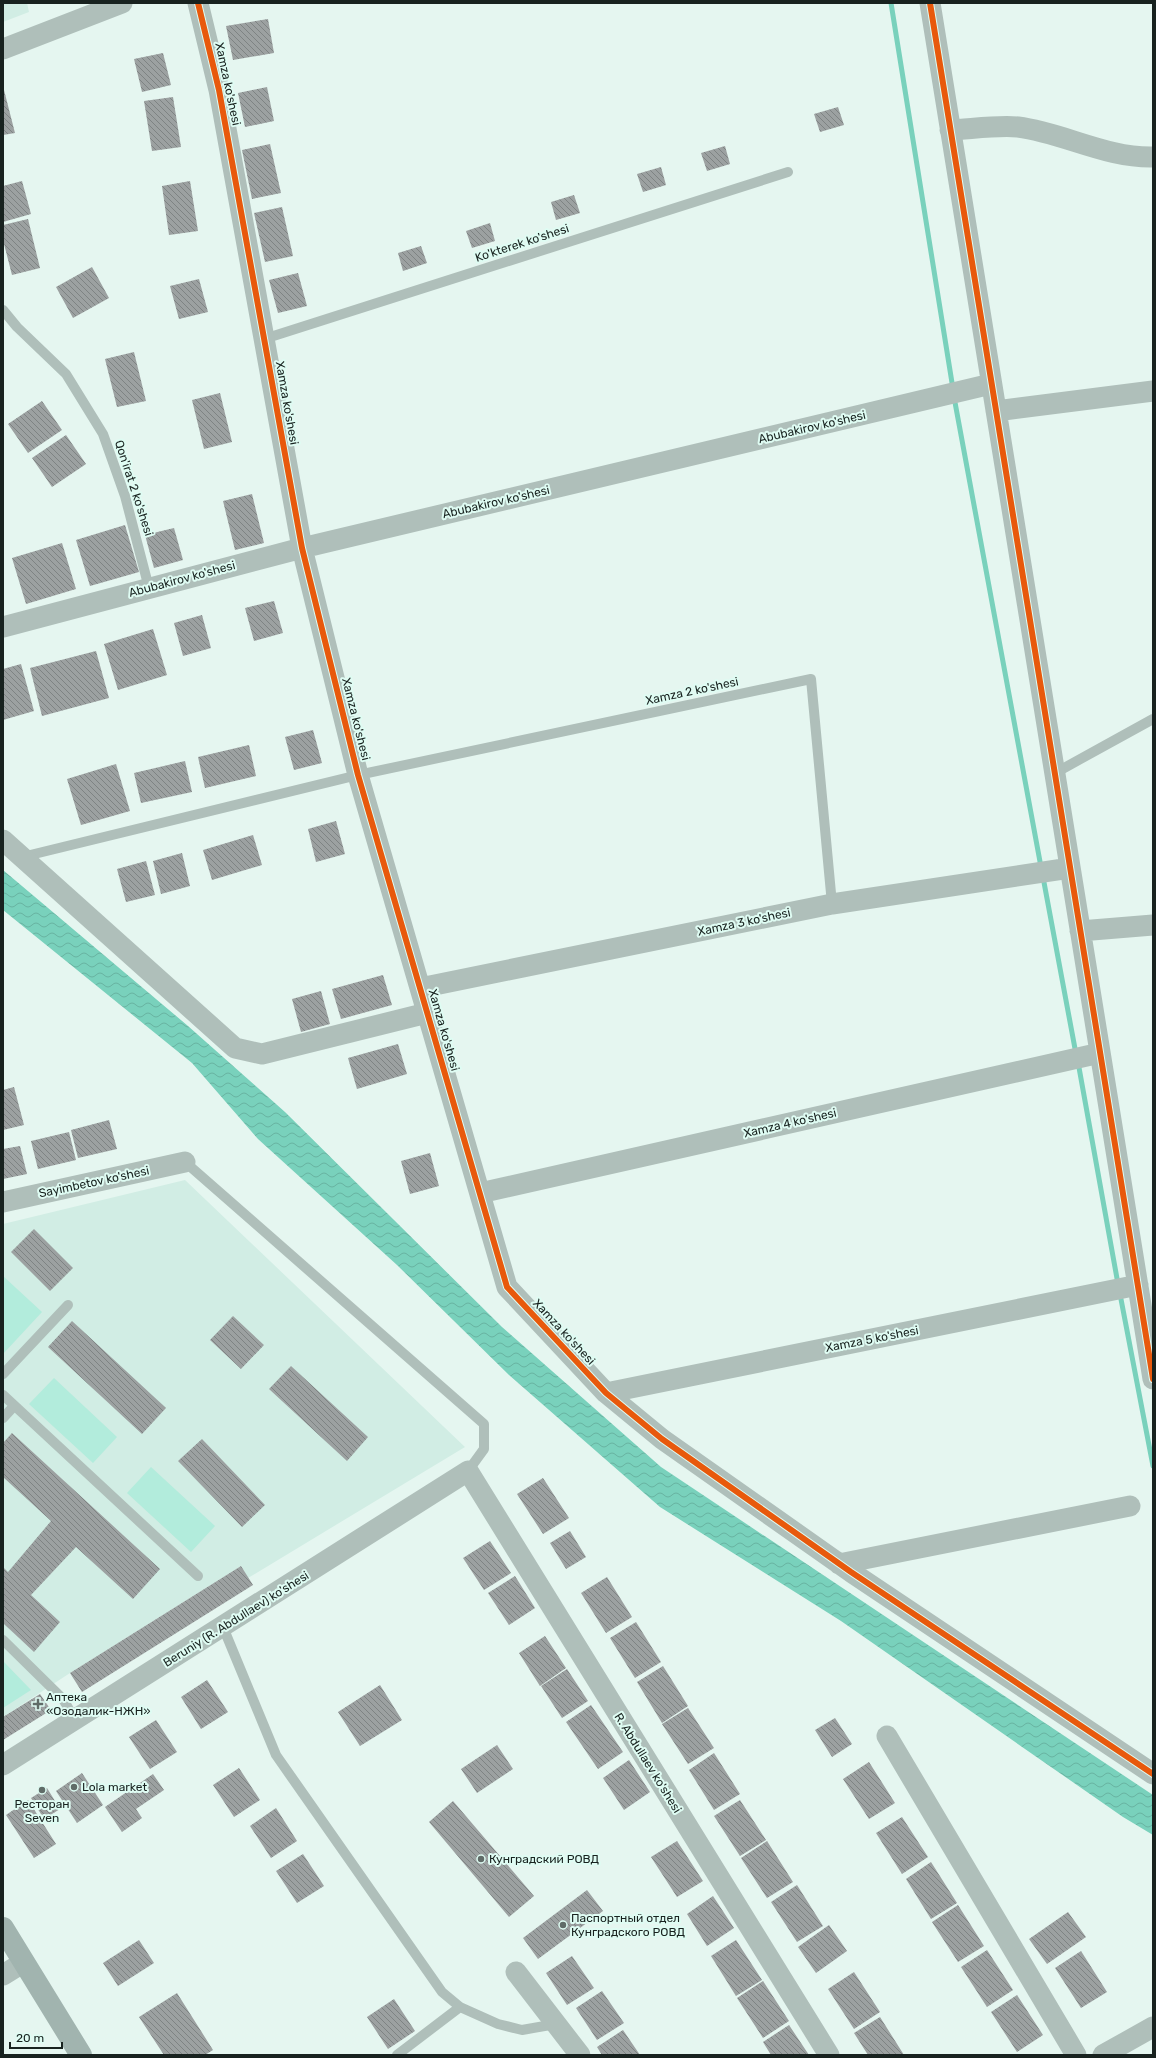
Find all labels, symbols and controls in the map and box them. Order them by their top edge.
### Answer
street label: Xamza ko'shesi [212,41,244,127]
street label: Ko'kterek ko'shesi [473,221,571,265]
street label: Xamza ko'shesi [273,360,301,446]
street label: Abubakirov ko'shesi [757,408,867,446]
street label: Qon'irat 2 ko'shesi [112,438,156,538]
street label: Abubakirov ko'shesi [441,483,551,521]
street label: Abubakirov ko'shesi [127,558,237,600]
street label: Xamza 2 ko'shesi [644,674,740,708]
street label: Xamza ko'shesi [339,676,373,762]
street label: Xamza 3 ko'shesi [696,905,792,939]
street label: Xamza ko'shesi [426,987,462,1073]
street label: Xamza 4 ko'shesi [742,1105,838,1140]
street label: Sayimbetov ko'shesi [37,1163,151,1201]
street label: Xamza ko'shesi [530,1296,598,1368]
street label: Xamza 5 ko'shesi [824,1323,920,1355]
street label: Beruniy (R. Abdullaev) ko'shesi [161,1568,311,1670]
place label: Аптека «Озодалик-НЖН» [46,1690,151,1718]
marker: Аптека «Озодалик-НЖН» [33,1699,43,1709]
street label: R. Abdullaev ko'shesi [612,1710,685,1816]
place label: Lola market [82,1780,147,1794]
marker: Lola market [69,1782,79,1792]
marker: Ресторан Seven [37,1785,47,1795]
place label: Ресторан Seven [14,1797,70,1825]
place label: Кунградский РОВД [489,1852,600,1866]
marker: Кунградский РОВД [476,1854,486,1864]
place label: Паспортный отдел Кунградского РОВД [571,1911,685,1939]
marker: Паспортный отдел Кунградского РОВД [558,1920,568,1930]
scale bar [10,2024,62,2050]
text: 20 m [16,2031,44,2045]

